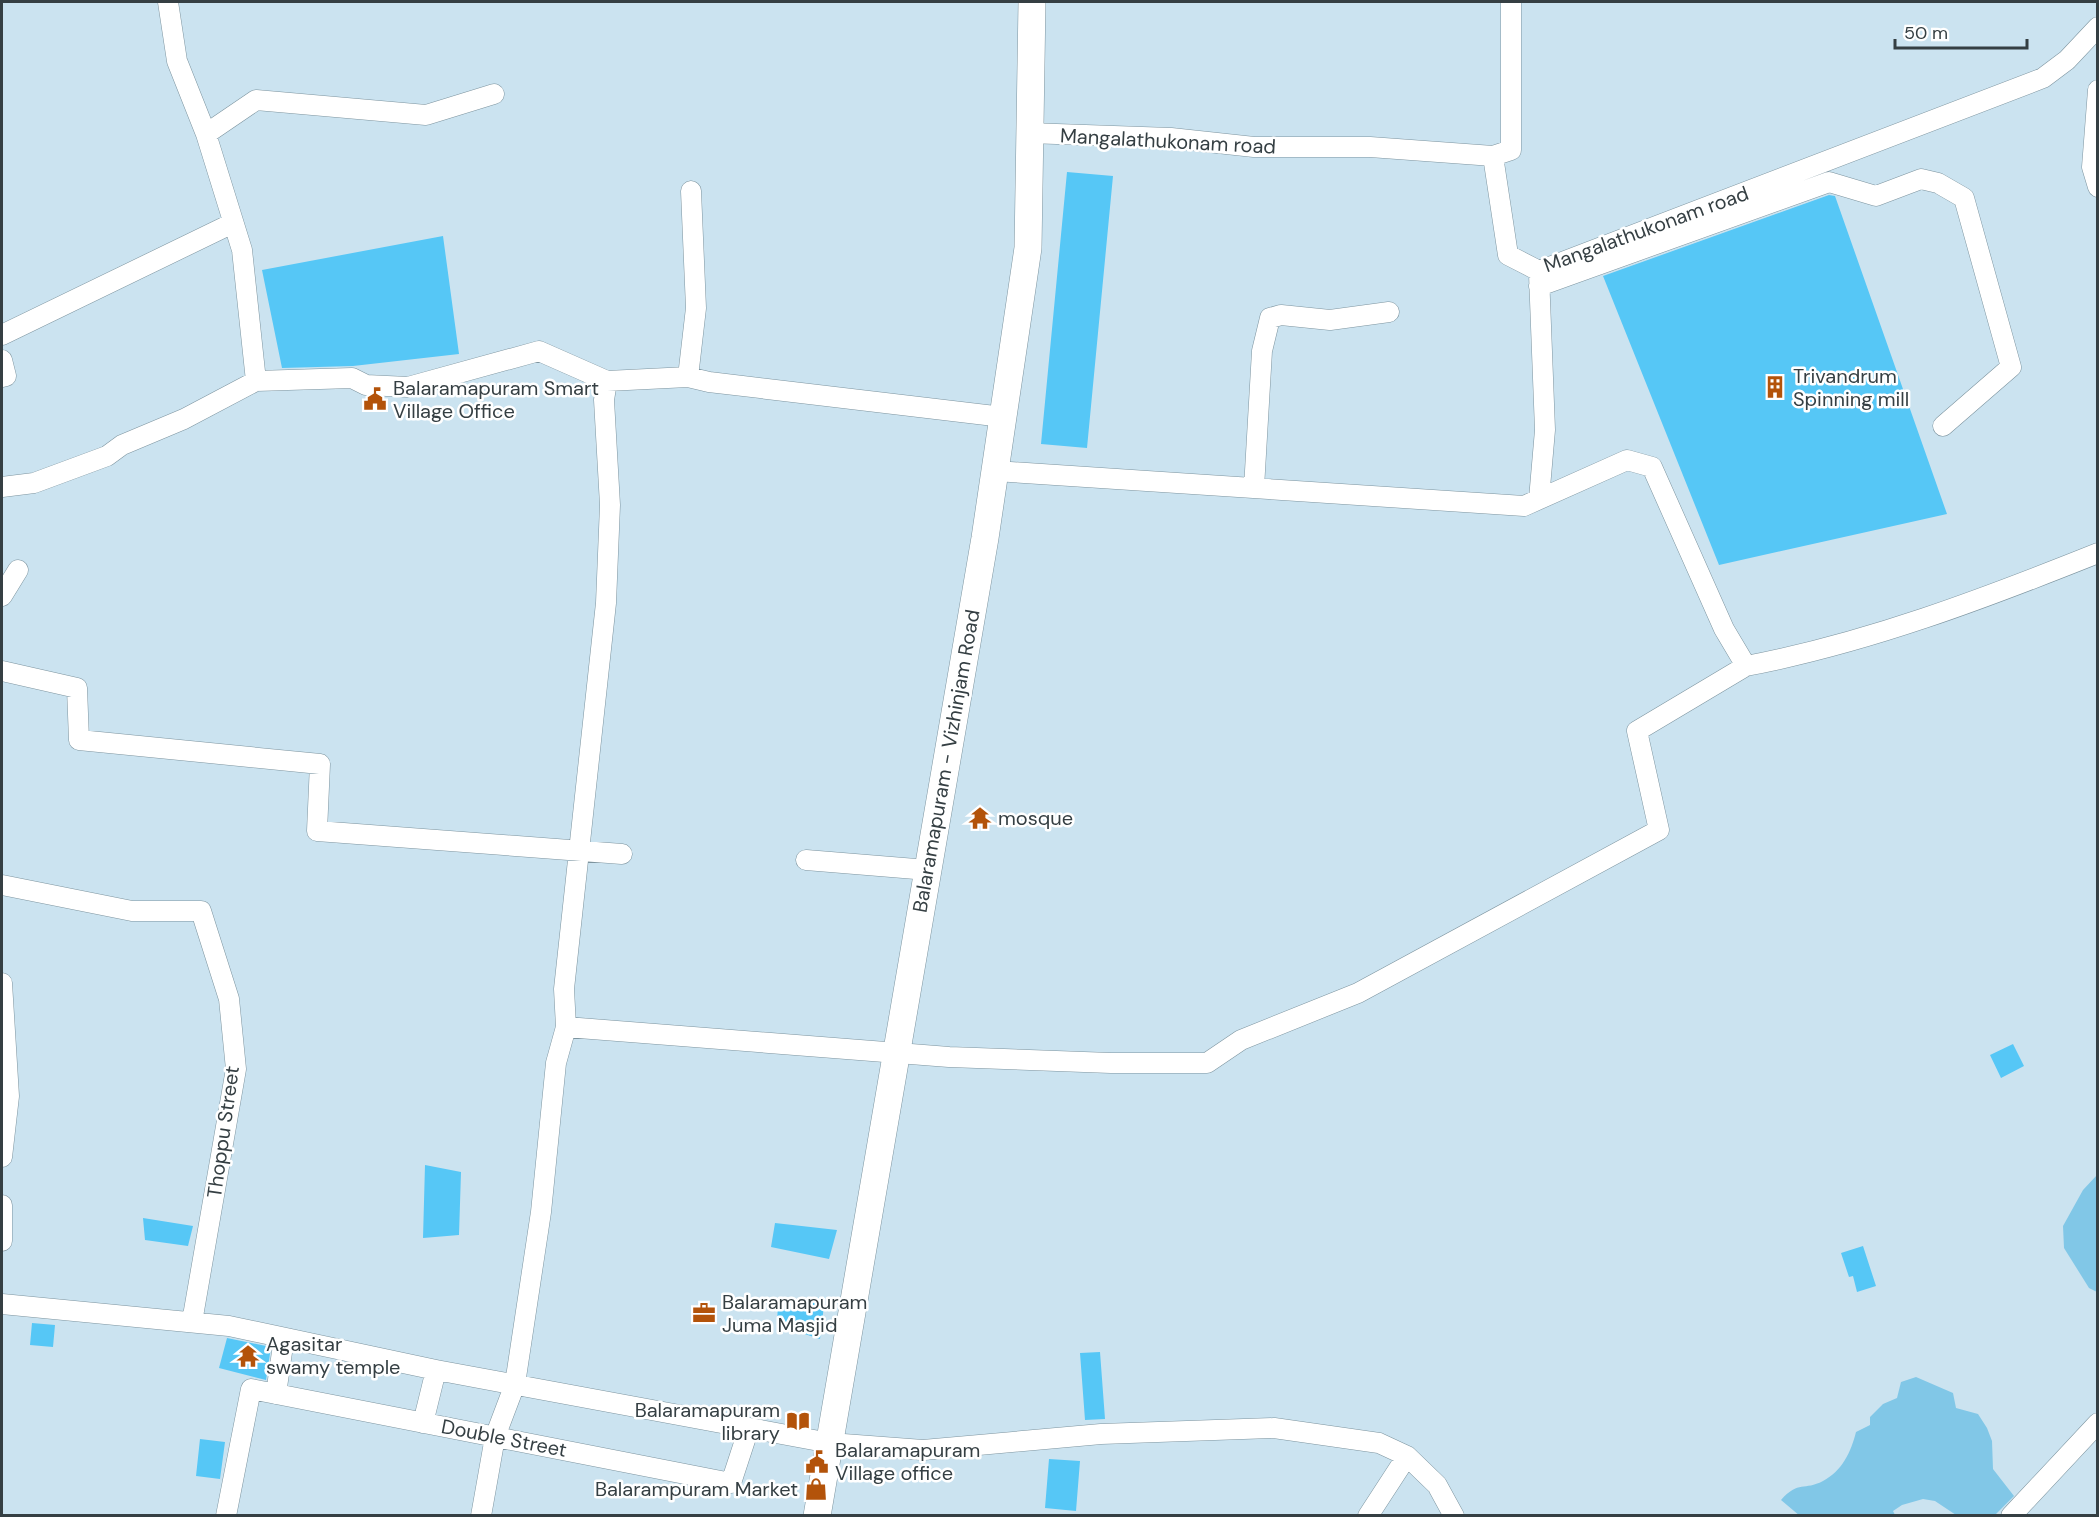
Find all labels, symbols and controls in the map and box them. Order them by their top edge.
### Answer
scale bar [1895,12,2027,50]
text: 50 m [1904,21,1948,45]
street label: Mangalathukonam road [1059,122,1277,160]
street label: Mangalathukonam road [1540,180,1752,278]
place label: Trivandrum Spinning mill [1793,363,1909,412]
building icon: Trivandrum Spinning mill [1762,374,1788,400]
place label: Balaramapuram Smart Village Office [393,375,599,424]
public building icon: Balaramapuram Smart Village Office [362,386,388,412]
street label: Balaramapuram - Vizhinjam Road [907,607,985,915]
temple icon: mosque [967,805,993,831]
place label: mosque [998,805,1073,831]
street label: Thoppu Street [201,1064,245,1200]
place label: Balaramapuram Juma Masjid [722,1289,867,1338]
office icon: Balaramapuram Juma Masjid [691,1300,717,1326]
place label: Agasitar swamy temple [266,1331,400,1380]
temple icon: Agasitar swamy temple [235,1343,261,1369]
place label: Balaramapuram library [635,1397,780,1446]
library icon: Balaramapuram library [785,1408,811,1434]
street label: Double Street [439,1413,569,1463]
place label: Balaramapuram Village office [835,1437,980,1486]
public building icon: Balaramapuram Village office [804,1449,830,1475]
place label: Balarampuram Market [595,1476,798,1502]
shop icon: Balarampuram Market [803,1476,829,1502]

